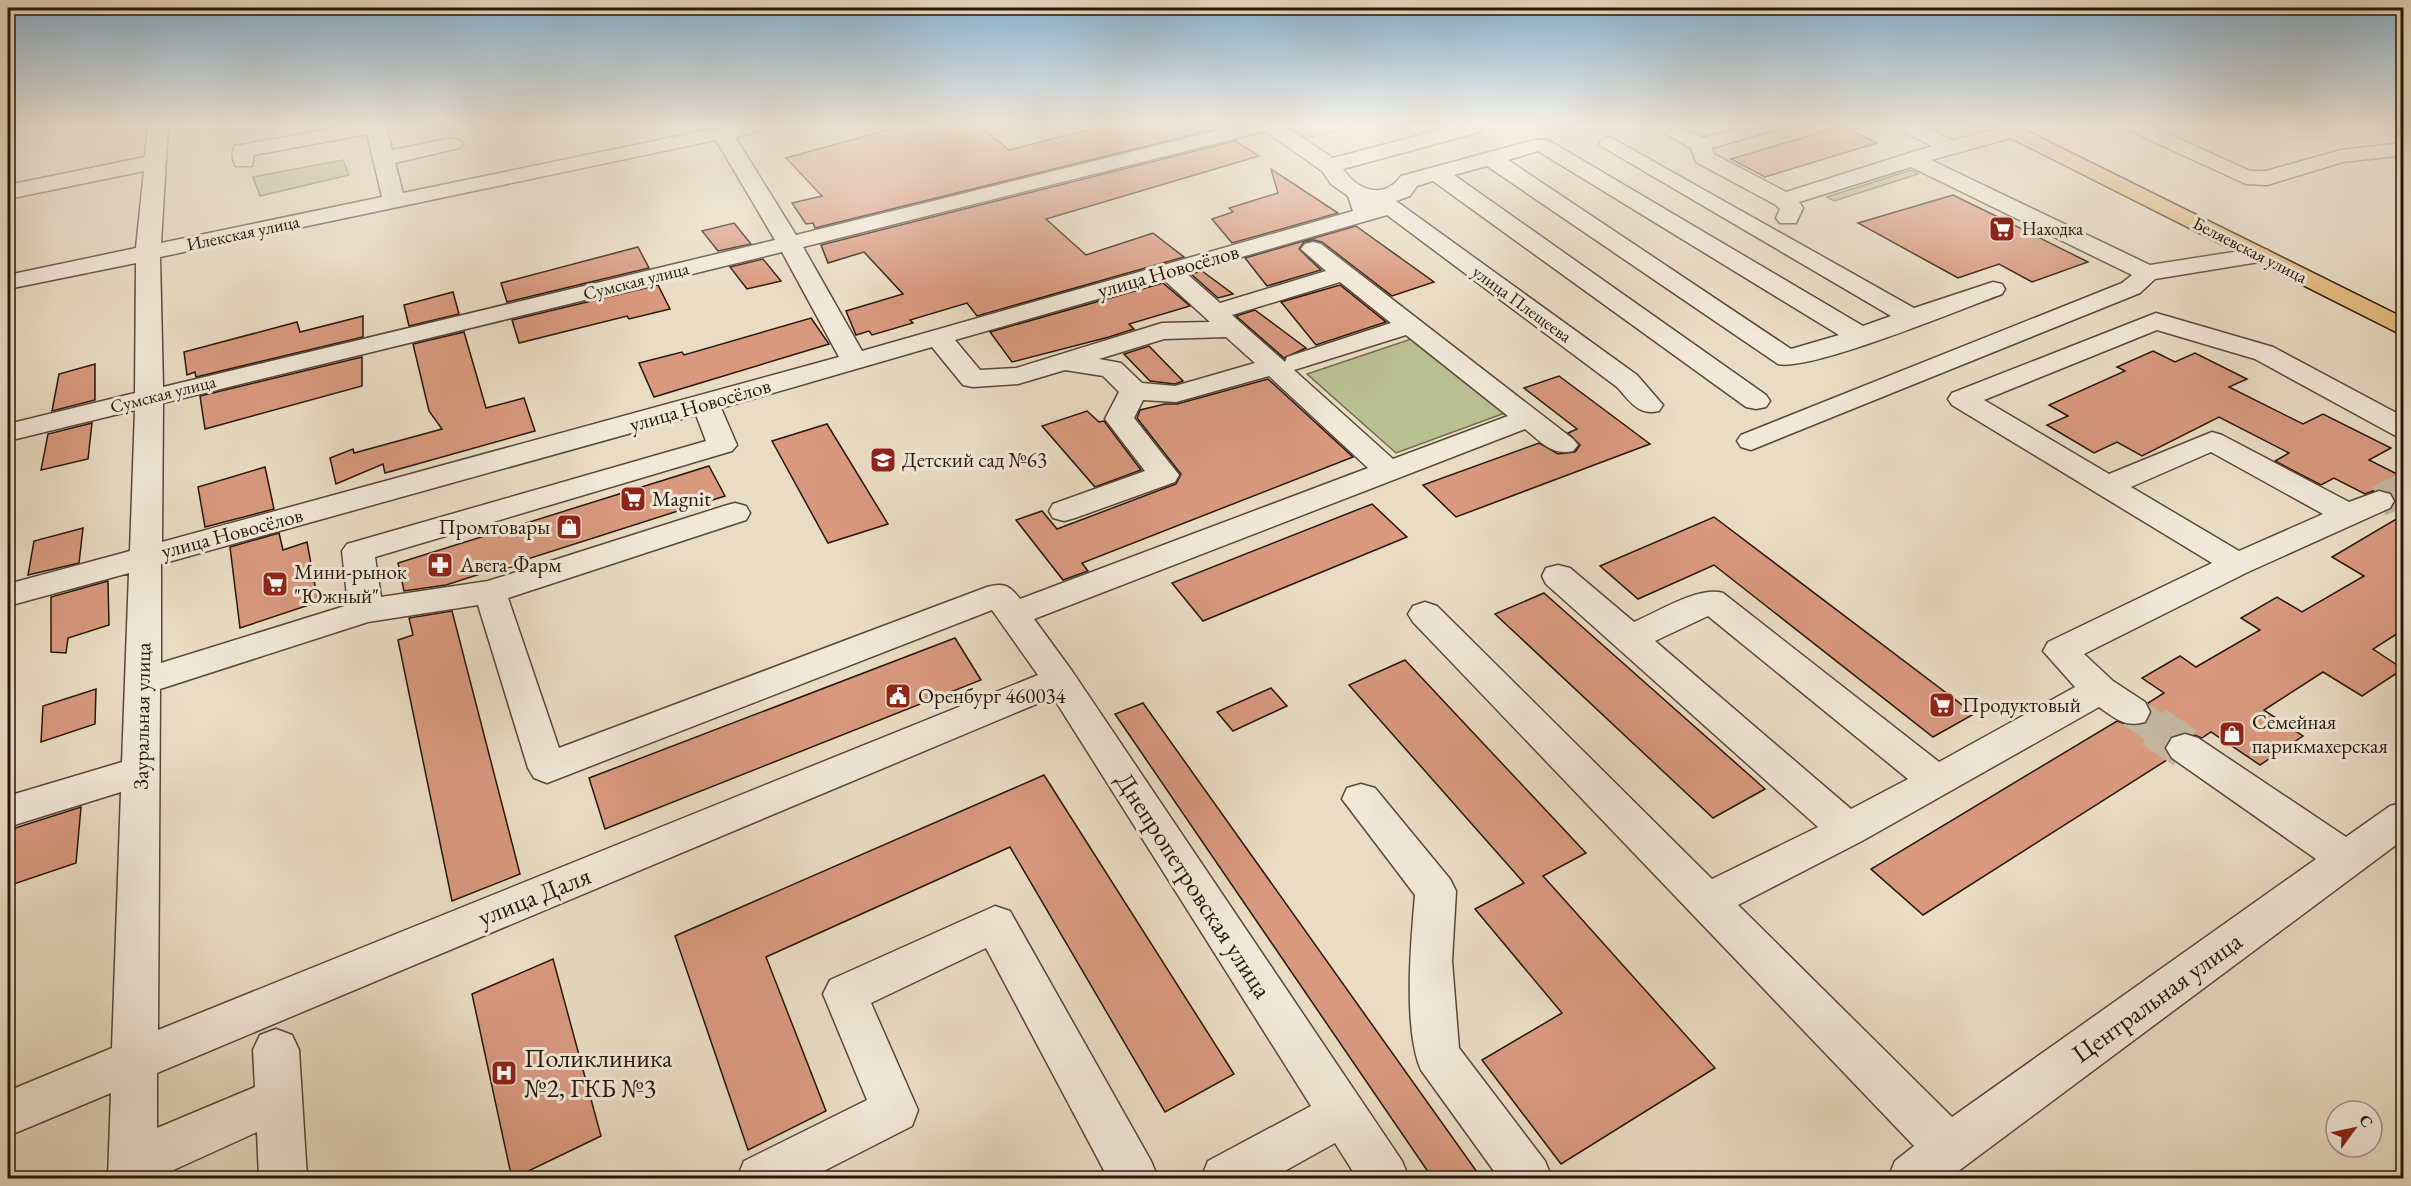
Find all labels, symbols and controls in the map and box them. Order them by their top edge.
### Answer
street label: Илекская улица [184,209,302,256]
street label: Беляевская улица [2189,211,2312,289]
supermarket icon: Находка [1987,214,2017,244]
place label: Находка [2022,217,2084,240]
street label: улица Новосёлов [1094,237,1242,304]
street label: Сумская улица [581,256,692,305]
street label: улица Плещеева [1468,260,1577,348]
street label: Сумская улица [108,369,219,418]
street label: улица Новосёлов [626,371,774,438]
school or university icon: Детский сад №63 [868,445,898,475]
place label: Детский сад №63 [902,446,1047,473]
supermarket icon: Magnit [618,484,648,514]
place label: Magnit [652,485,711,512]
street label: улица Новосёлов [158,501,306,564]
shop icon: Промтовары [554,512,584,542]
place label: Промтовары [438,513,550,540]
pharmacy icon: Авега-Фарм [425,550,455,580]
place label: Авега-Фарм [459,551,561,578]
place label: Мини-рынок "Южный" [294,558,407,609]
supermarket icon: Мини-рынок "Южный" [260,569,290,599]
street label: Зауральная улица [127,642,156,790]
public building icon: Оренбург 460034 [883,681,913,711]
place label: Оренбург 460034 [918,682,1067,709]
supermarket icon: Продуктовый [1927,690,1957,720]
place label: Продуктовый [1962,691,2081,718]
place label: Семейная парикмахерская [2252,708,2388,759]
shop icon: Семейная парикмахерская [2217,719,2247,749]
street label: Днепропетровская улица [1108,766,1280,1005]
street label: улица Даля [473,858,595,934]
street label: Центральная улица [2065,924,2249,1070]
place label: Поликлиника №2, ГКБ №3 [524,1041,673,1105]
hospital icon: Поликлиника №2, ГКБ №3 [489,1058,519,1088]
north arrow [2324,1099,2384,1159]
text: С [2354,1111,2378,1132]

